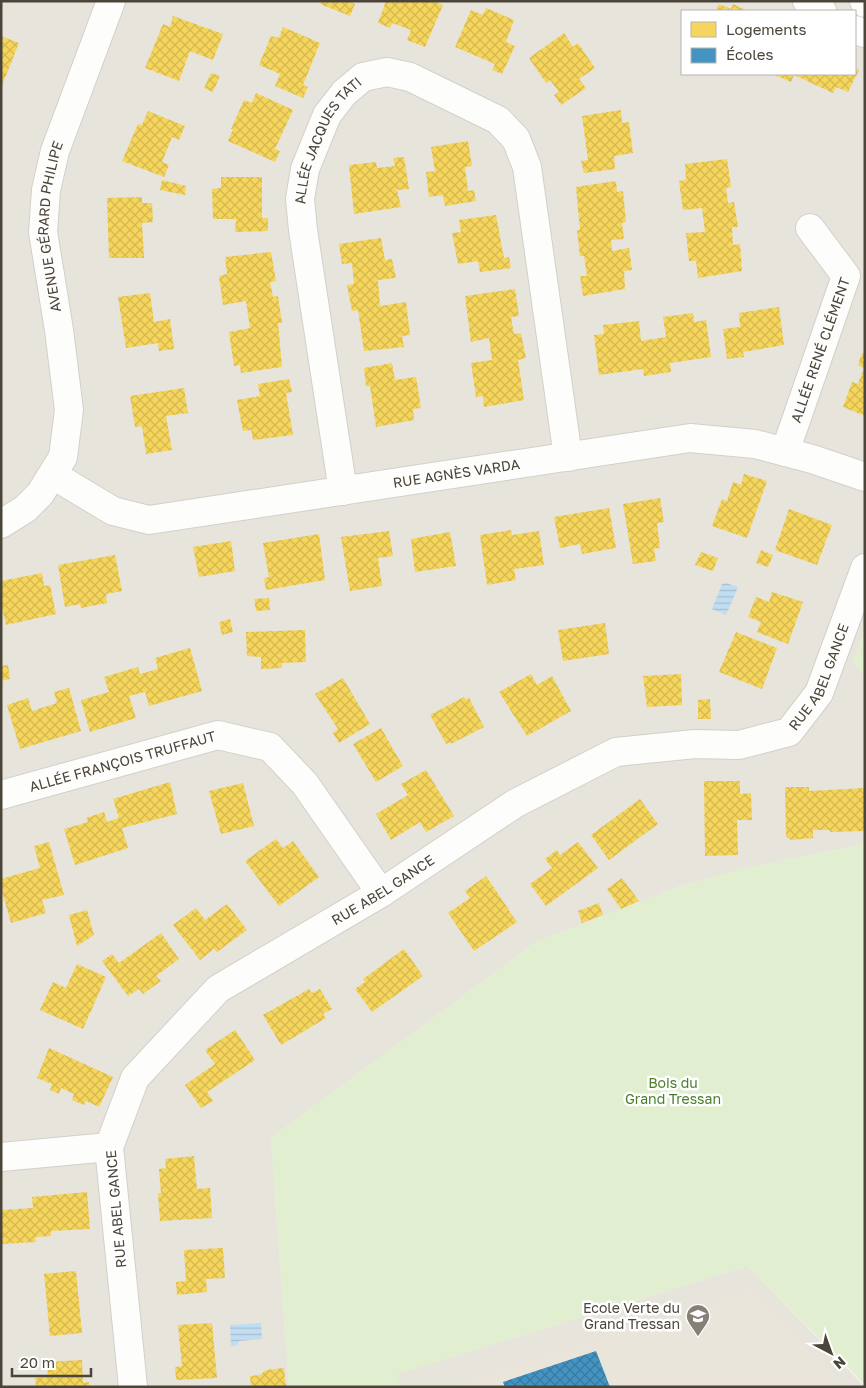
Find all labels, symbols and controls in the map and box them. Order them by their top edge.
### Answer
legend [681,10,856,75]
text: Logements [726,20,806,38]
text: Écoles [726,45,774,63]
street label: ALLÉE JACQUES TATI [291,73,365,205]
street label: AVENUE GÉRARD PHILIPE [34,138,66,314]
street label: ALLÉE RENÉ CLÉMENT [787,275,853,425]
street label: RUE AGNÈS VARDA [392,455,522,491]
street label: RUE ABEL GANCE [785,621,852,733]
street label: ALLÉE FRANÇOIS TRUFFAUT [27,727,218,795]
street label: RUE ABEL GANCE [328,851,437,928]
park label: Bois du Grand Tressan [625,1074,721,1107]
street label: RUE ABEL GANCE [102,1149,129,1269]
place label: Ecole Verte du Grand Tressan [583,1299,680,1332]
school or university icon: Ecole Verte du Grand Tressan [685,1303,711,1337]
north arrow [806,1328,856,1378]
scale bar [12,1346,91,1378]
text: 20 m [20,1353,55,1371]
text: N [830,1353,849,1373]

